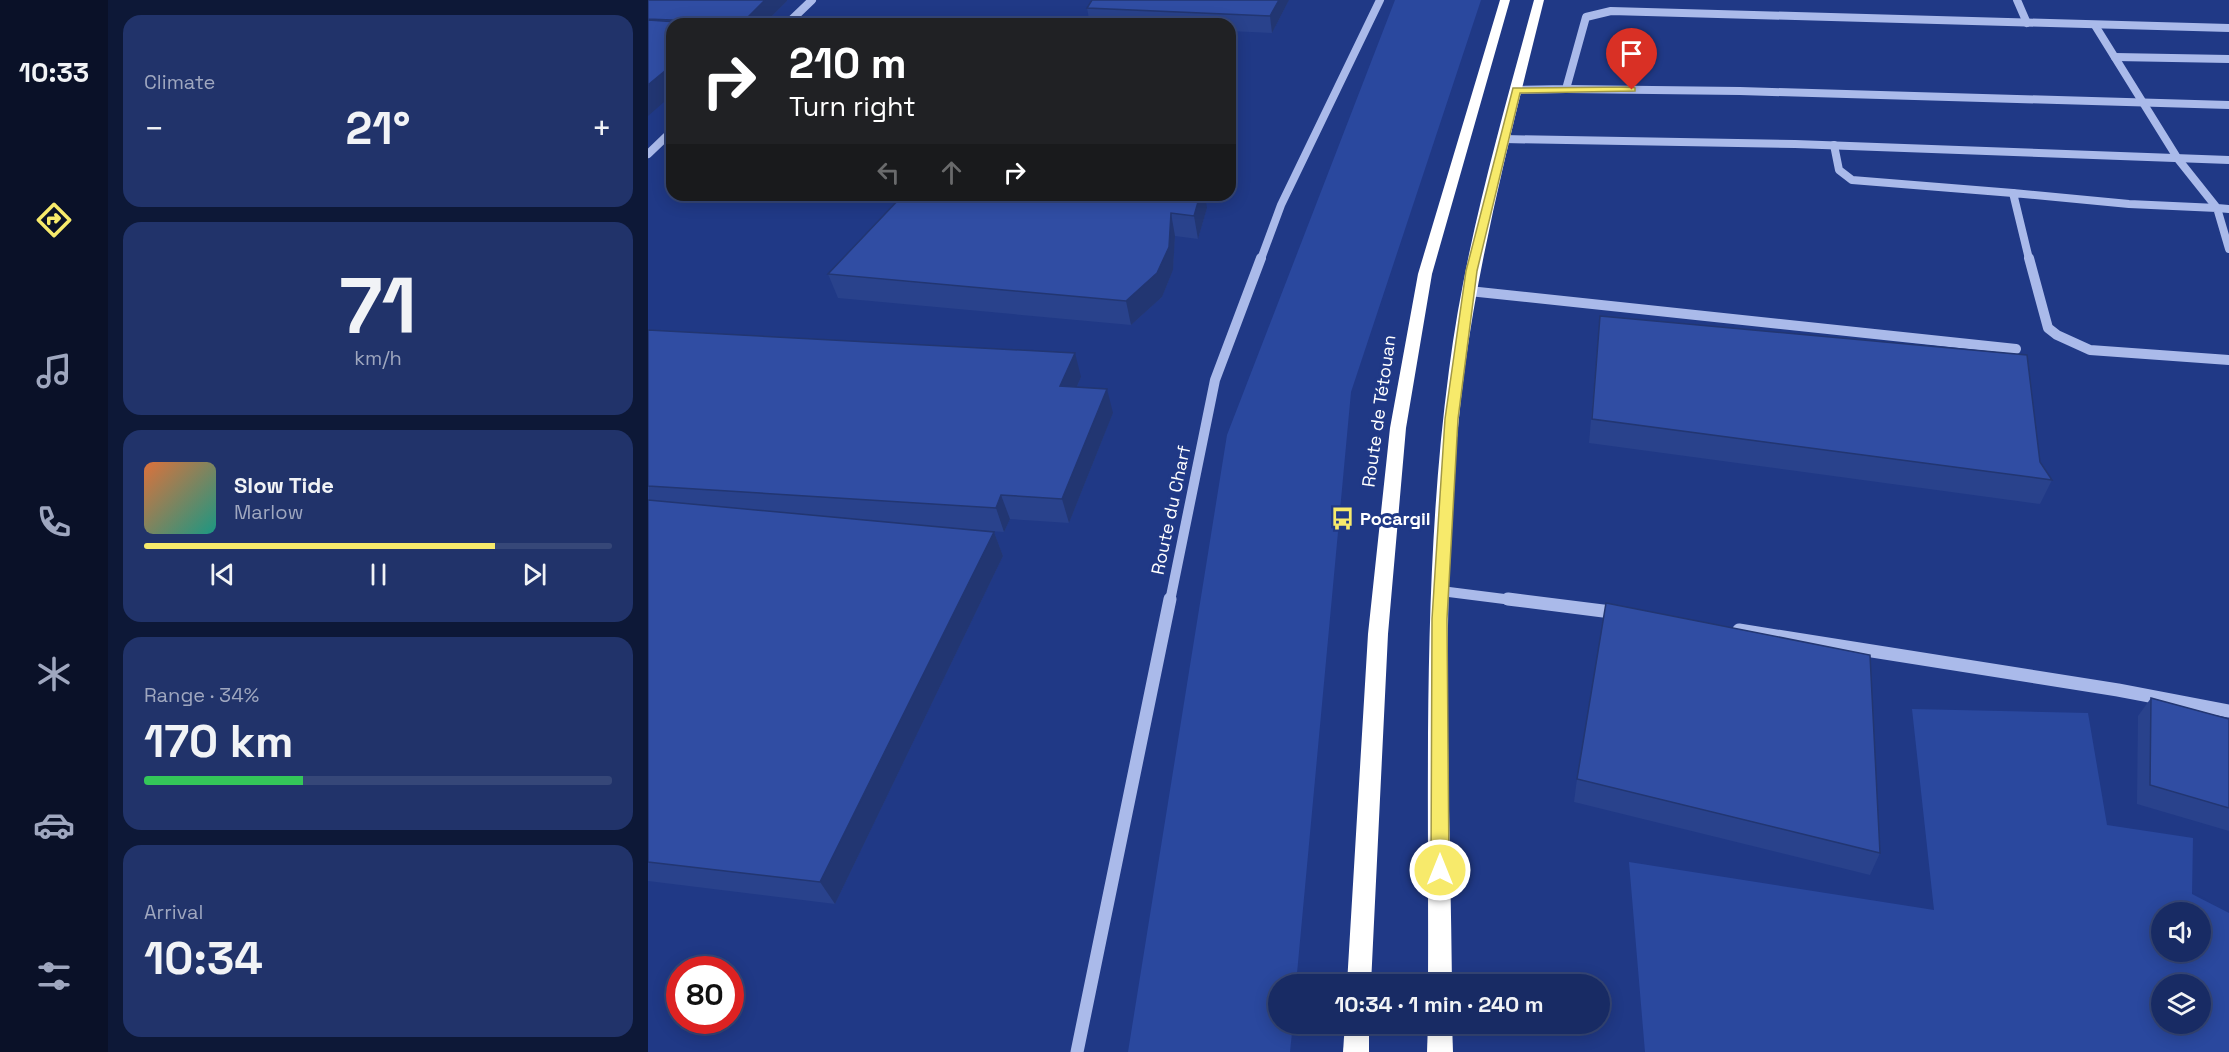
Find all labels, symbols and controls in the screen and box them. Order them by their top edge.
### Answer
pin [1606,28,1657,90]
text: 210 m [789,37,907,90]
icon: arrive [1615,37,1648,70]
icon: right [690,42,768,120]
text: 10:33 [19,55,89,90]
text: Climate [144,69,215,95]
text: Turn right [789,89,916,124]
text: 21° [346,100,410,157]
text: − [144,108,164,150]
text: + [592,108,612,150]
icon: left [872,156,905,189]
icon: ahead [935,156,968,189]
icon: right [998,156,1031,189]
icon: directions [33,199,75,241]
text: 71 [339,256,417,356]
street label: Route de Tétouan [1356,333,1401,489]
text: km/h [354,345,402,371]
icon: music [33,350,75,392]
street label: Route du Charf [1146,443,1195,577]
text: Slow Tide [234,471,334,499]
text: Marlow [234,499,303,525]
icon: phone [33,501,75,543]
bus stop icon: Pocargil [1329,506,1355,532]
place label: Pocargil [1360,507,1431,530]
icon: previous [206,558,239,591]
icon: pause [362,558,395,591]
icon: next [518,558,551,591]
icon: climate [33,653,75,695]
text: Range · 34% [144,682,259,708]
text: 170 km [144,713,294,770]
icon: car [33,804,75,846]
position arrow [1408,838,1472,902]
text: Arrival [144,899,203,925]
map controls [2151,902,2211,1034]
button: sound [2151,902,2211,962]
text: 10:34 [144,930,263,987]
icon: filters [33,955,75,997]
speed limit sign: 80 [666,956,744,1034]
button: layers [2151,974,2211,1034]
text: 10:34 · 1 min · 240 m [1334,990,1544,1018]

